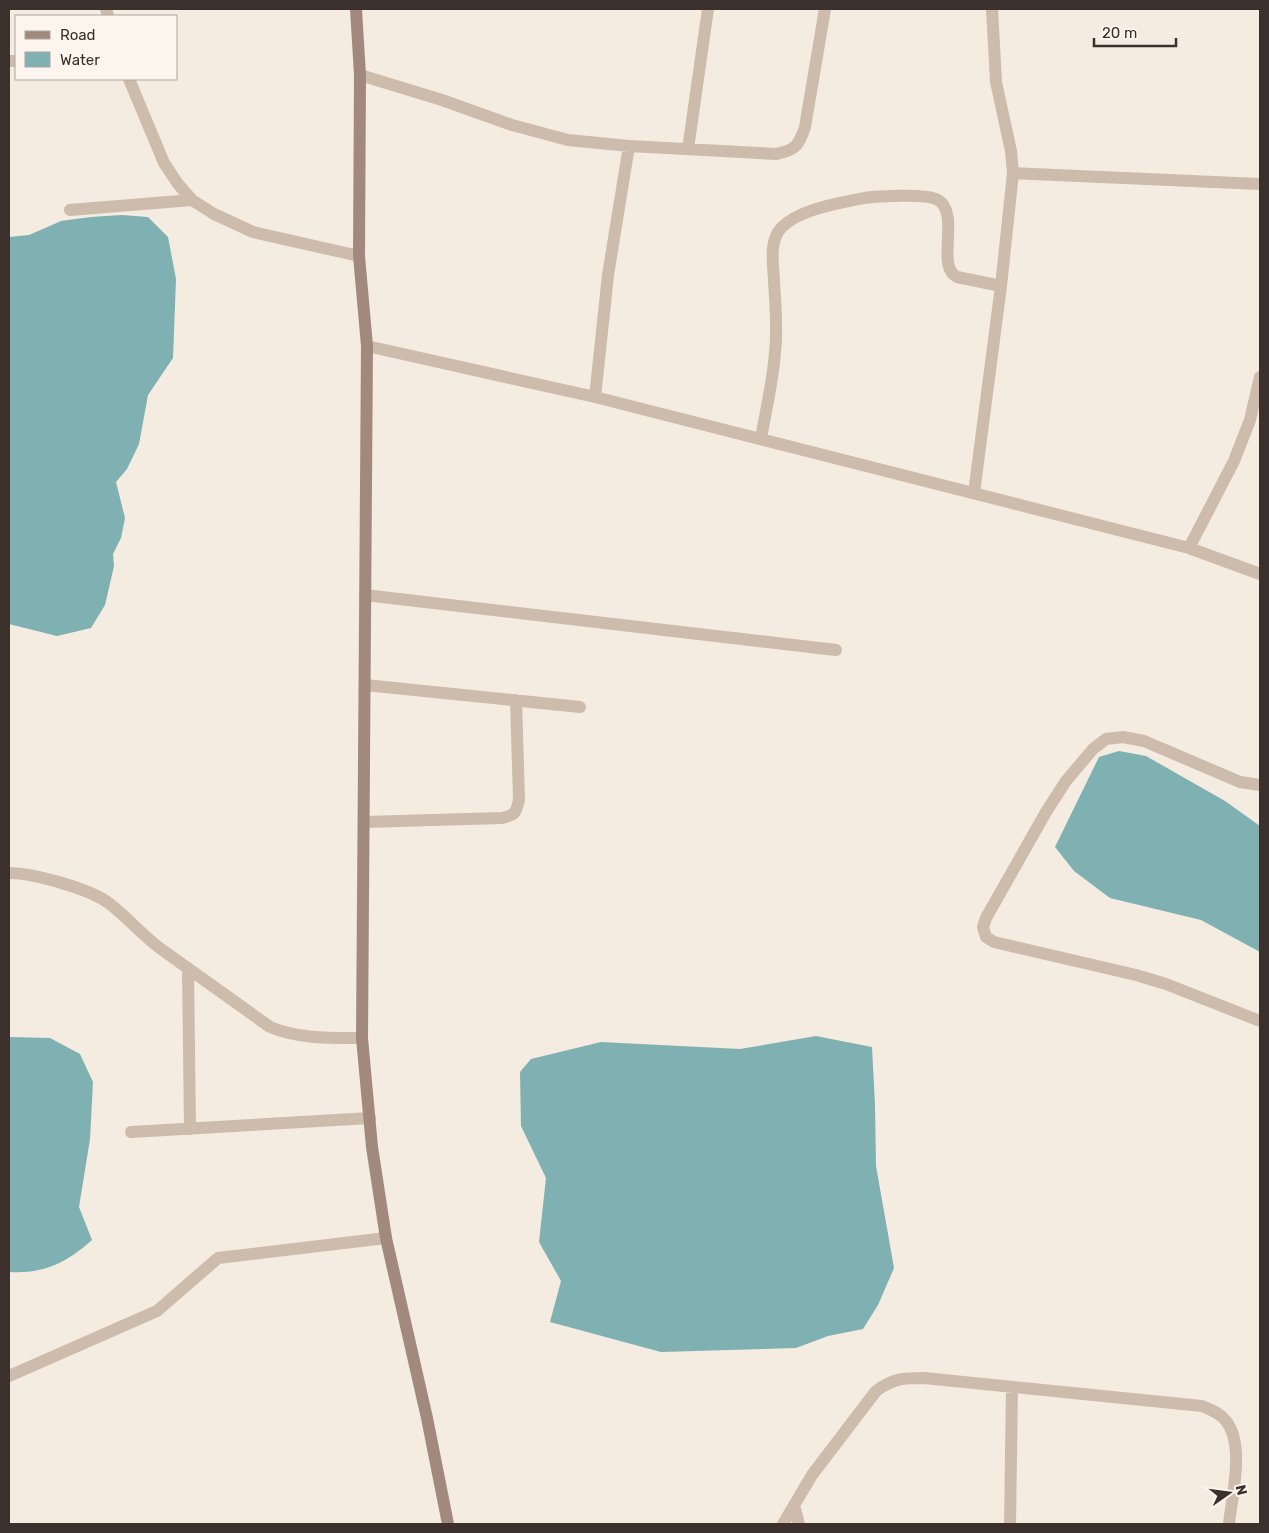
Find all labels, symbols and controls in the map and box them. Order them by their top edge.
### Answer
legend [15,15,178,80]
scale bar [1094,15,1176,47]
text: 20 m [1102,24,1137,42]
text: Road [60,26,96,44]
text: Water [60,51,100,69]
north arrow [1204,1468,1254,1518]
text: N [1232,1483,1251,1497]

